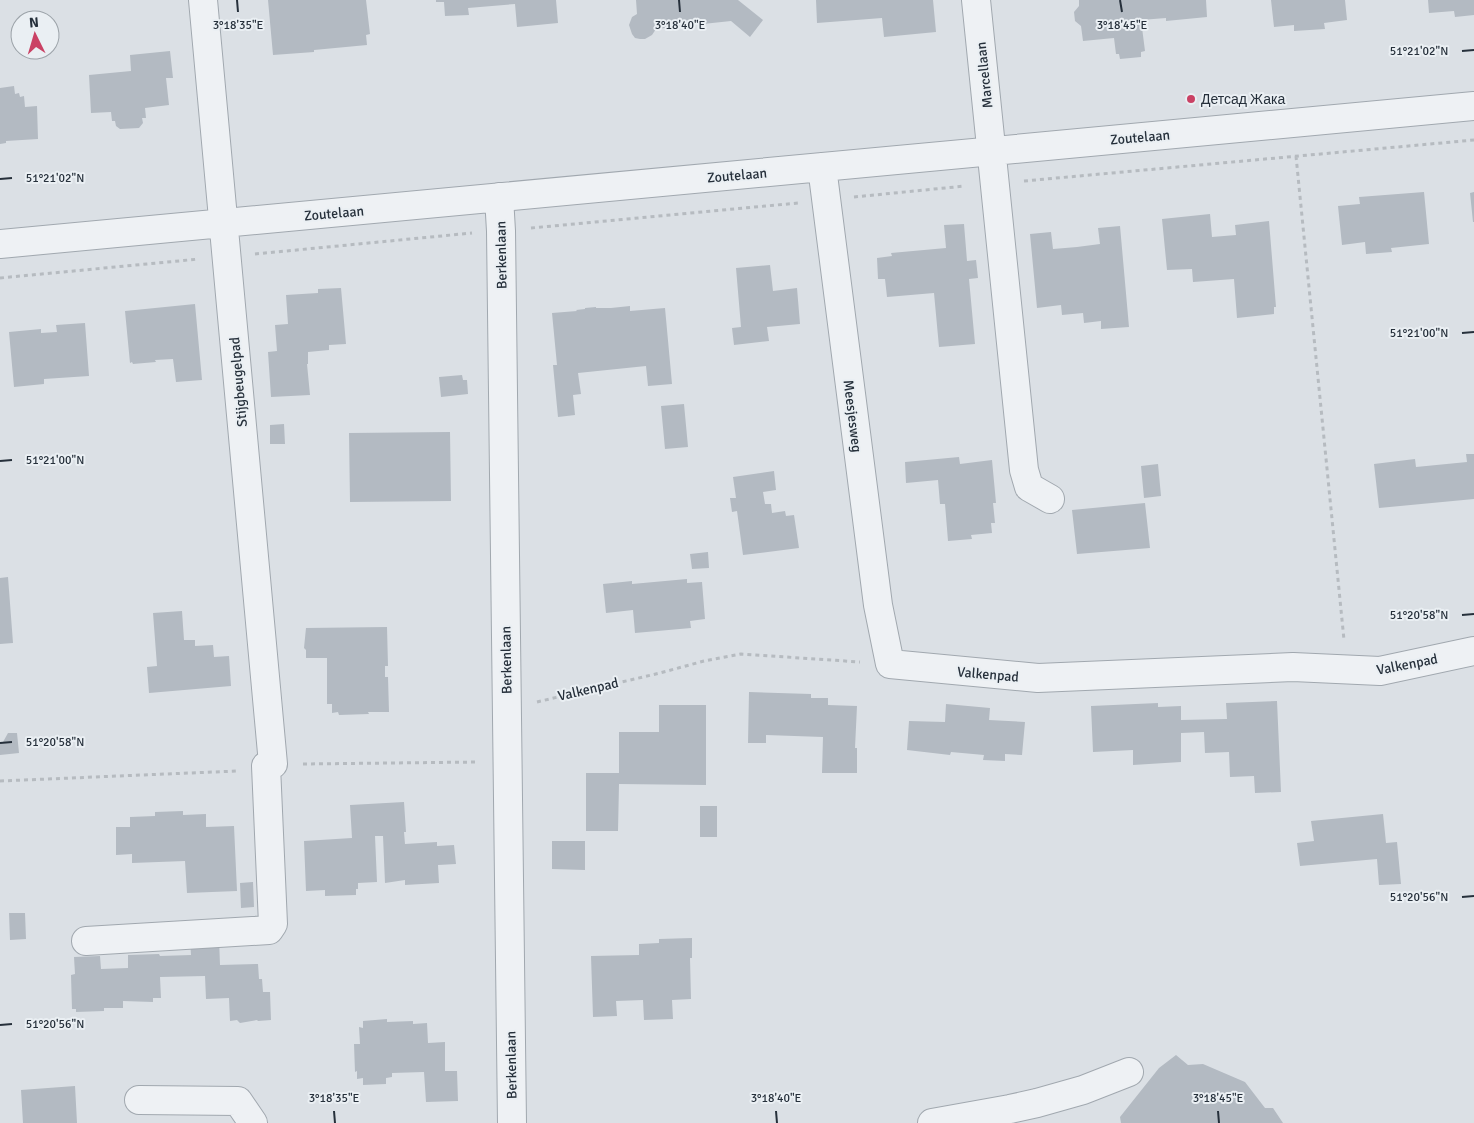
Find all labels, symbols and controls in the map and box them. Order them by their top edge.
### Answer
north arrow [10,10,60,60]
text: N [28,14,40,31]
text: 3°18'35"E [213,18,264,33]
text: 3°18'40"E [655,18,706,33]
text: 3°18'45"E [1097,18,1148,33]
street label: Marcellaan [973,41,996,109]
text: 51°21'02"N [1390,44,1448,59]
place label: Детсад Жака [1201,91,1285,108]
marker: Детсад Жака [1185,93,1197,105]
street label: Zoutelaan [1109,126,1171,149]
street label: Zoutelaan [706,164,768,187]
text: 51°21'02"N [26,171,84,186]
street label: Zoutelaan [303,202,365,225]
street label: Berkenlaan [492,221,511,289]
text: 51°21'00"N [1390,326,1448,341]
street label: Stijgbeugelpad [226,336,251,428]
street label: Meesjesweg [840,379,865,453]
text: 51°21'00"N [26,453,84,468]
text: 51°20'58"N [1390,608,1448,623]
street label: Berkenlaan [497,626,516,694]
street label: Valkenpad [1375,650,1439,679]
street label: Valkenpad [956,663,1020,686]
street label: Valkenpad [556,674,620,705]
text: 51°20'58"N [26,735,84,750]
text: 51°20'56"N [1390,890,1448,905]
text: 51°20'56"N [26,1017,84,1032]
street label: Berkenlaan [502,1031,521,1099]
text: 3°18'35"E [309,1091,360,1106]
text: 3°18'40"E [751,1091,802,1106]
text: 3°18'45"E [1193,1091,1244,1106]

